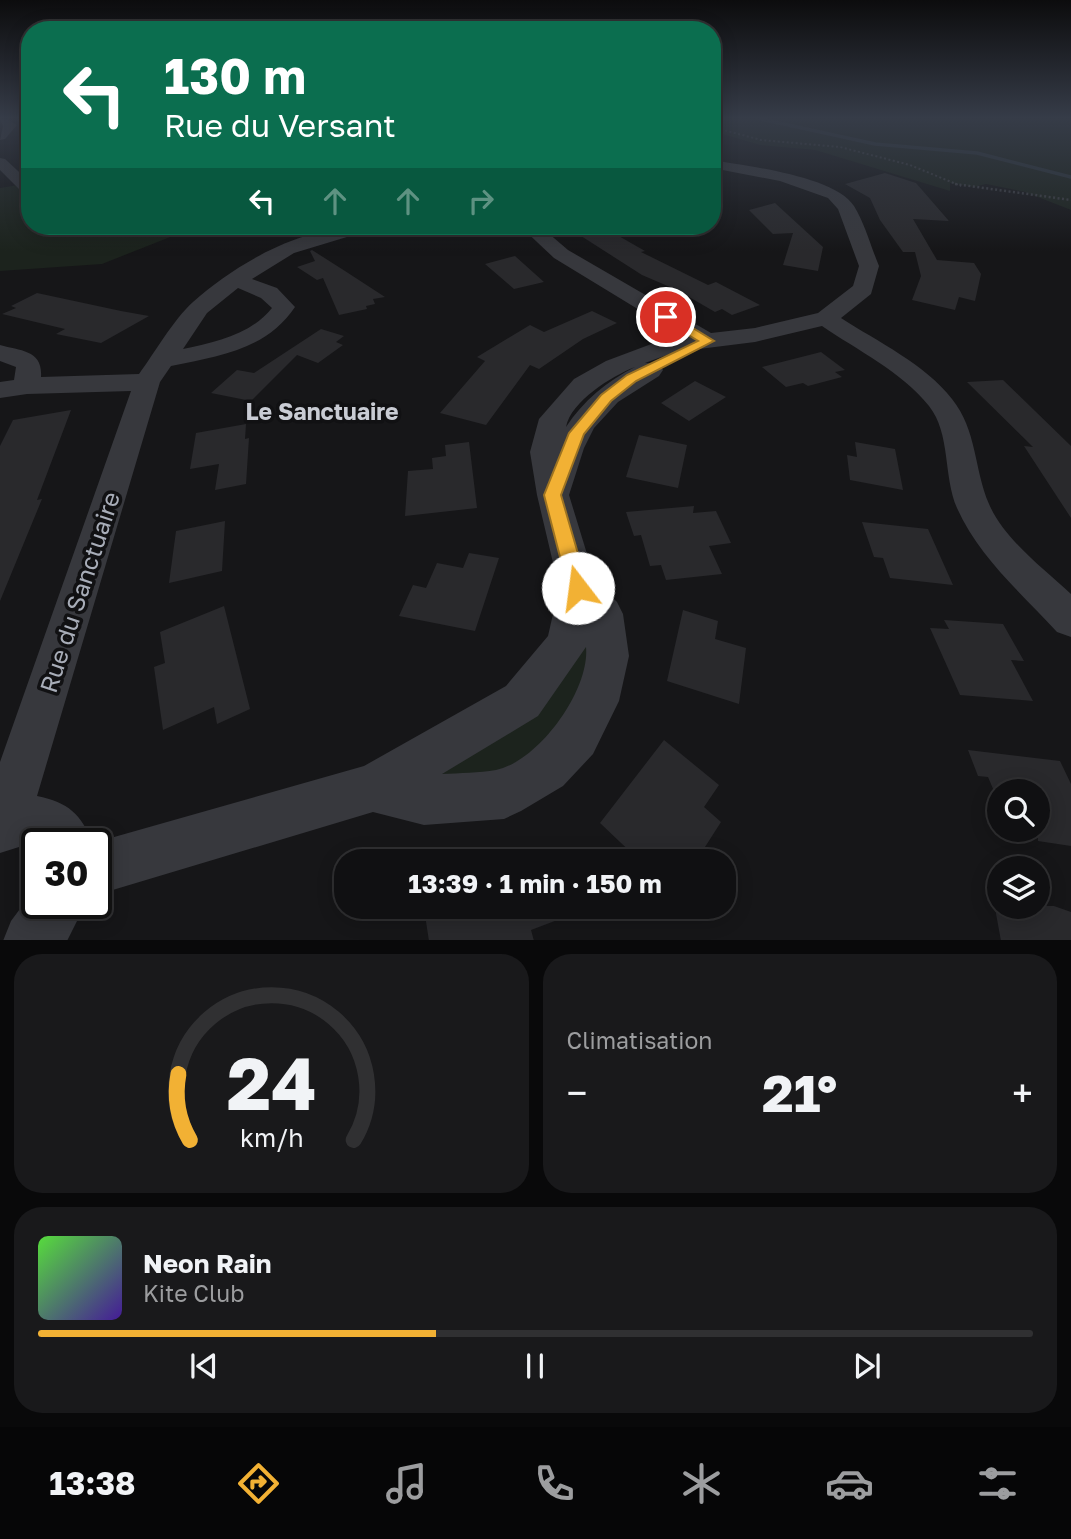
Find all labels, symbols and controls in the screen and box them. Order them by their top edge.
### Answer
text: 130 m [164,46,306,105]
icon: left [49,49,140,140]
text: Rue du Versant [164,106,396,144]
icon: left [243,182,281,220]
icon: ahead [316,182,354,220]
icon: ahead [389,182,427,220]
icon: right [462,182,500,220]
pin [636,287,696,347]
icon: arrive [647,298,685,336]
district label: Le Sanctuaire [245,397,399,425]
street label: Rue du Sanctuaire [33,488,125,696]
position arrow [541,551,615,625]
map controls [987,779,1050,919]
button: search [987,779,1050,842]
speed limit sign: 30 [21,828,112,919]
button: layers [987,856,1050,919]
text: 13:39 · 1 min · 150 m [408,868,662,899]
text: Climatisation [567,1026,712,1054]
text: 24 [226,1039,316,1126]
text: 21° [762,1061,837,1123]
text: − [567,1070,587,1115]
text: + [1012,1070,1033,1115]
text: km/h [239,1121,303,1152]
text: Neon Rain [143,1248,272,1279]
text: Kite Club [143,1279,244,1307]
icon: previous [185,1347,223,1385]
icon: pause [516,1347,554,1385]
icon: next [848,1347,886,1385]
icon: directions [234,1459,283,1508]
icon: music [382,1459,431,1508]
icon: phone [530,1459,579,1508]
icon: climate [677,1459,726,1508]
icon: car [825,1459,874,1508]
icon: filters [973,1459,1022,1508]
text: 13:38 [49,1464,136,1502]

